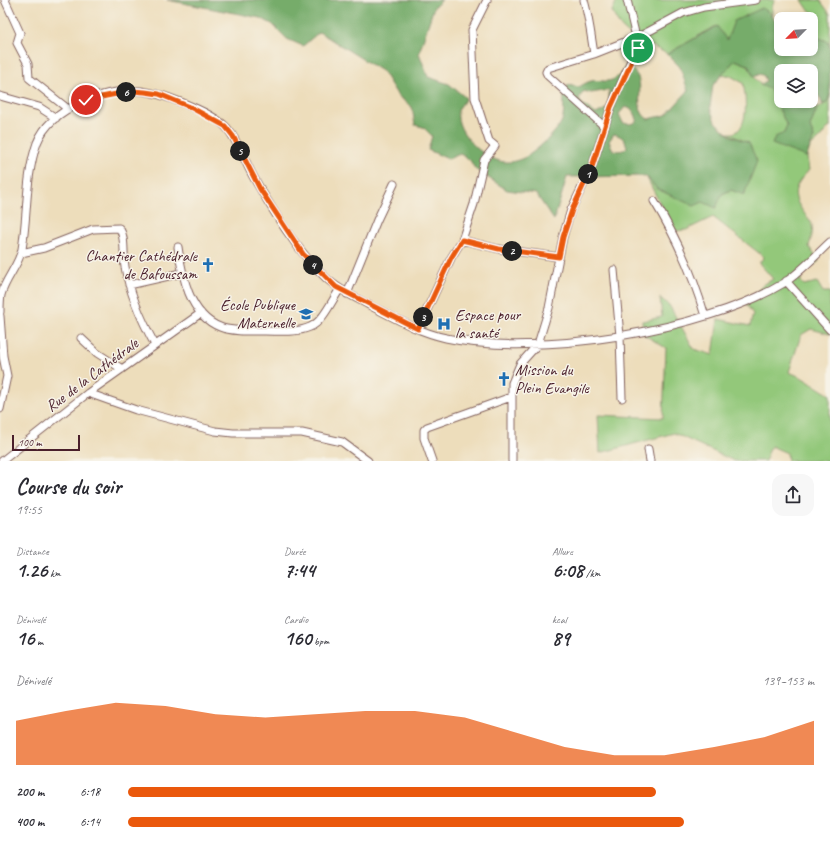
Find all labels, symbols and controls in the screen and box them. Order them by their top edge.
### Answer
north arrow [774,12,818,56]
map controls [774,12,818,108]
pin [621,31,655,65]
icon: arrive [627,37,649,59]
button: layers [774,64,818,108]
pin: 6 [116,82,136,102]
pin [69,83,103,117]
text: 6 [123,85,129,99]
icon: check [75,89,97,111]
pin: 5 [230,141,250,161]
text: 5 [238,144,242,158]
pin: 1 [578,164,598,184]
text: 1 [586,167,590,181]
pin: 2 [502,241,522,261]
text: 2 [510,244,514,258]
place label: Chantier Cathédrale de Bafoussam [85,246,199,284]
pin: 4 [303,255,323,275]
church icon: Chantier Cathédrale de Bafoussam [200,257,216,273]
text: 4 [311,258,315,272]
place label: École Publique Maternelle [220,295,297,333]
place label: Espace pour la santé [455,305,522,343]
school or university icon: École Publique Maternelle [298,306,314,322]
pin: 3 [413,307,433,327]
text: 3 [421,310,425,324]
hospital icon: Espace pour la santé [436,316,452,332]
street label: Rue de la Cathédrale [42,333,144,416]
place label: Mission du Plein Evangile [515,360,590,398]
church icon: Mission du Plein Evangile [496,371,512,387]
scale bar [12,433,80,452]
text: 100 m [18,435,42,449]
text: Course du soir [16,473,121,501]
button: share [772,474,814,516]
text: 19:55 [16,502,42,518]
text: Distance [16,544,49,558]
text: Durée [284,544,306,558]
text: Allure [552,544,573,558]
text: 1.26 [16,558,47,583]
text: 7:44 [284,558,315,583]
text: 6:08 [552,558,583,583]
text: km [47,566,61,580]
text: /km [583,566,600,580]
text: Dénivelé [16,612,46,626]
text: Cardio [284,612,308,626]
text: kcal [552,612,567,626]
text: 16 [16,626,34,651]
text: 160 [284,626,311,651]
text: 89 [552,626,570,651]
text: m [34,634,43,648]
text: bpm [311,634,329,648]
text: Dénivelé [16,673,51,689]
text: 139–153 m [763,673,814,689]
text: 200 m [16,784,44,800]
text: 6:18 [80,784,100,800]
text: 400 m [16,814,44,830]
text: 6:14 [80,814,100,830]

